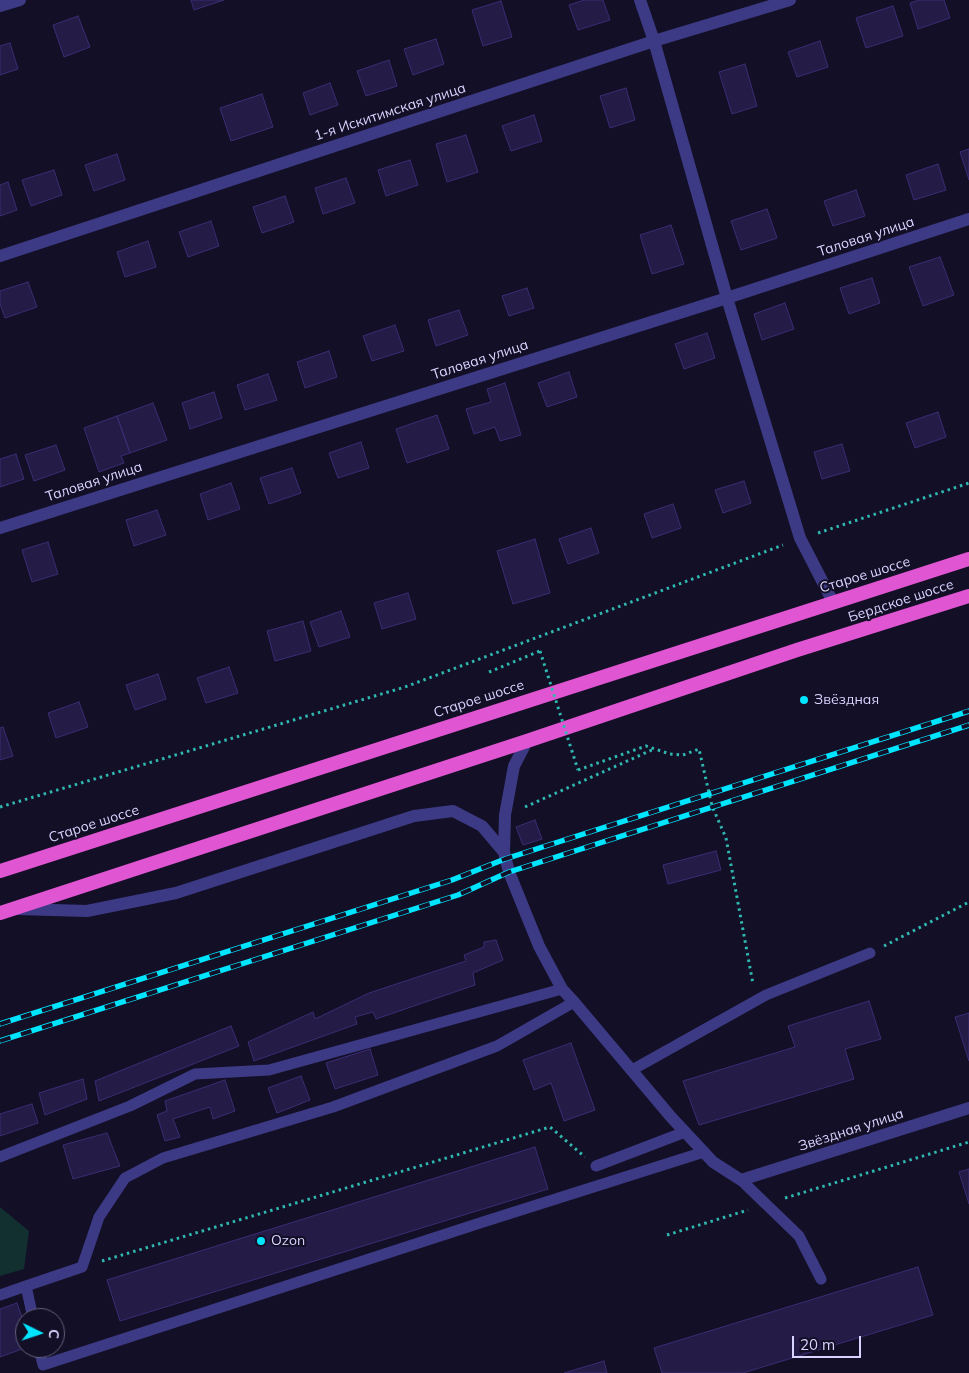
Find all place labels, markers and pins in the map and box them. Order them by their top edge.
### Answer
place label: Звёздная [814,692,879,708]
marker: Звёздная [798,694,810,706]
place label: Ozon [271,1233,305,1249]
marker: Ozon [255,1235,267,1247]

